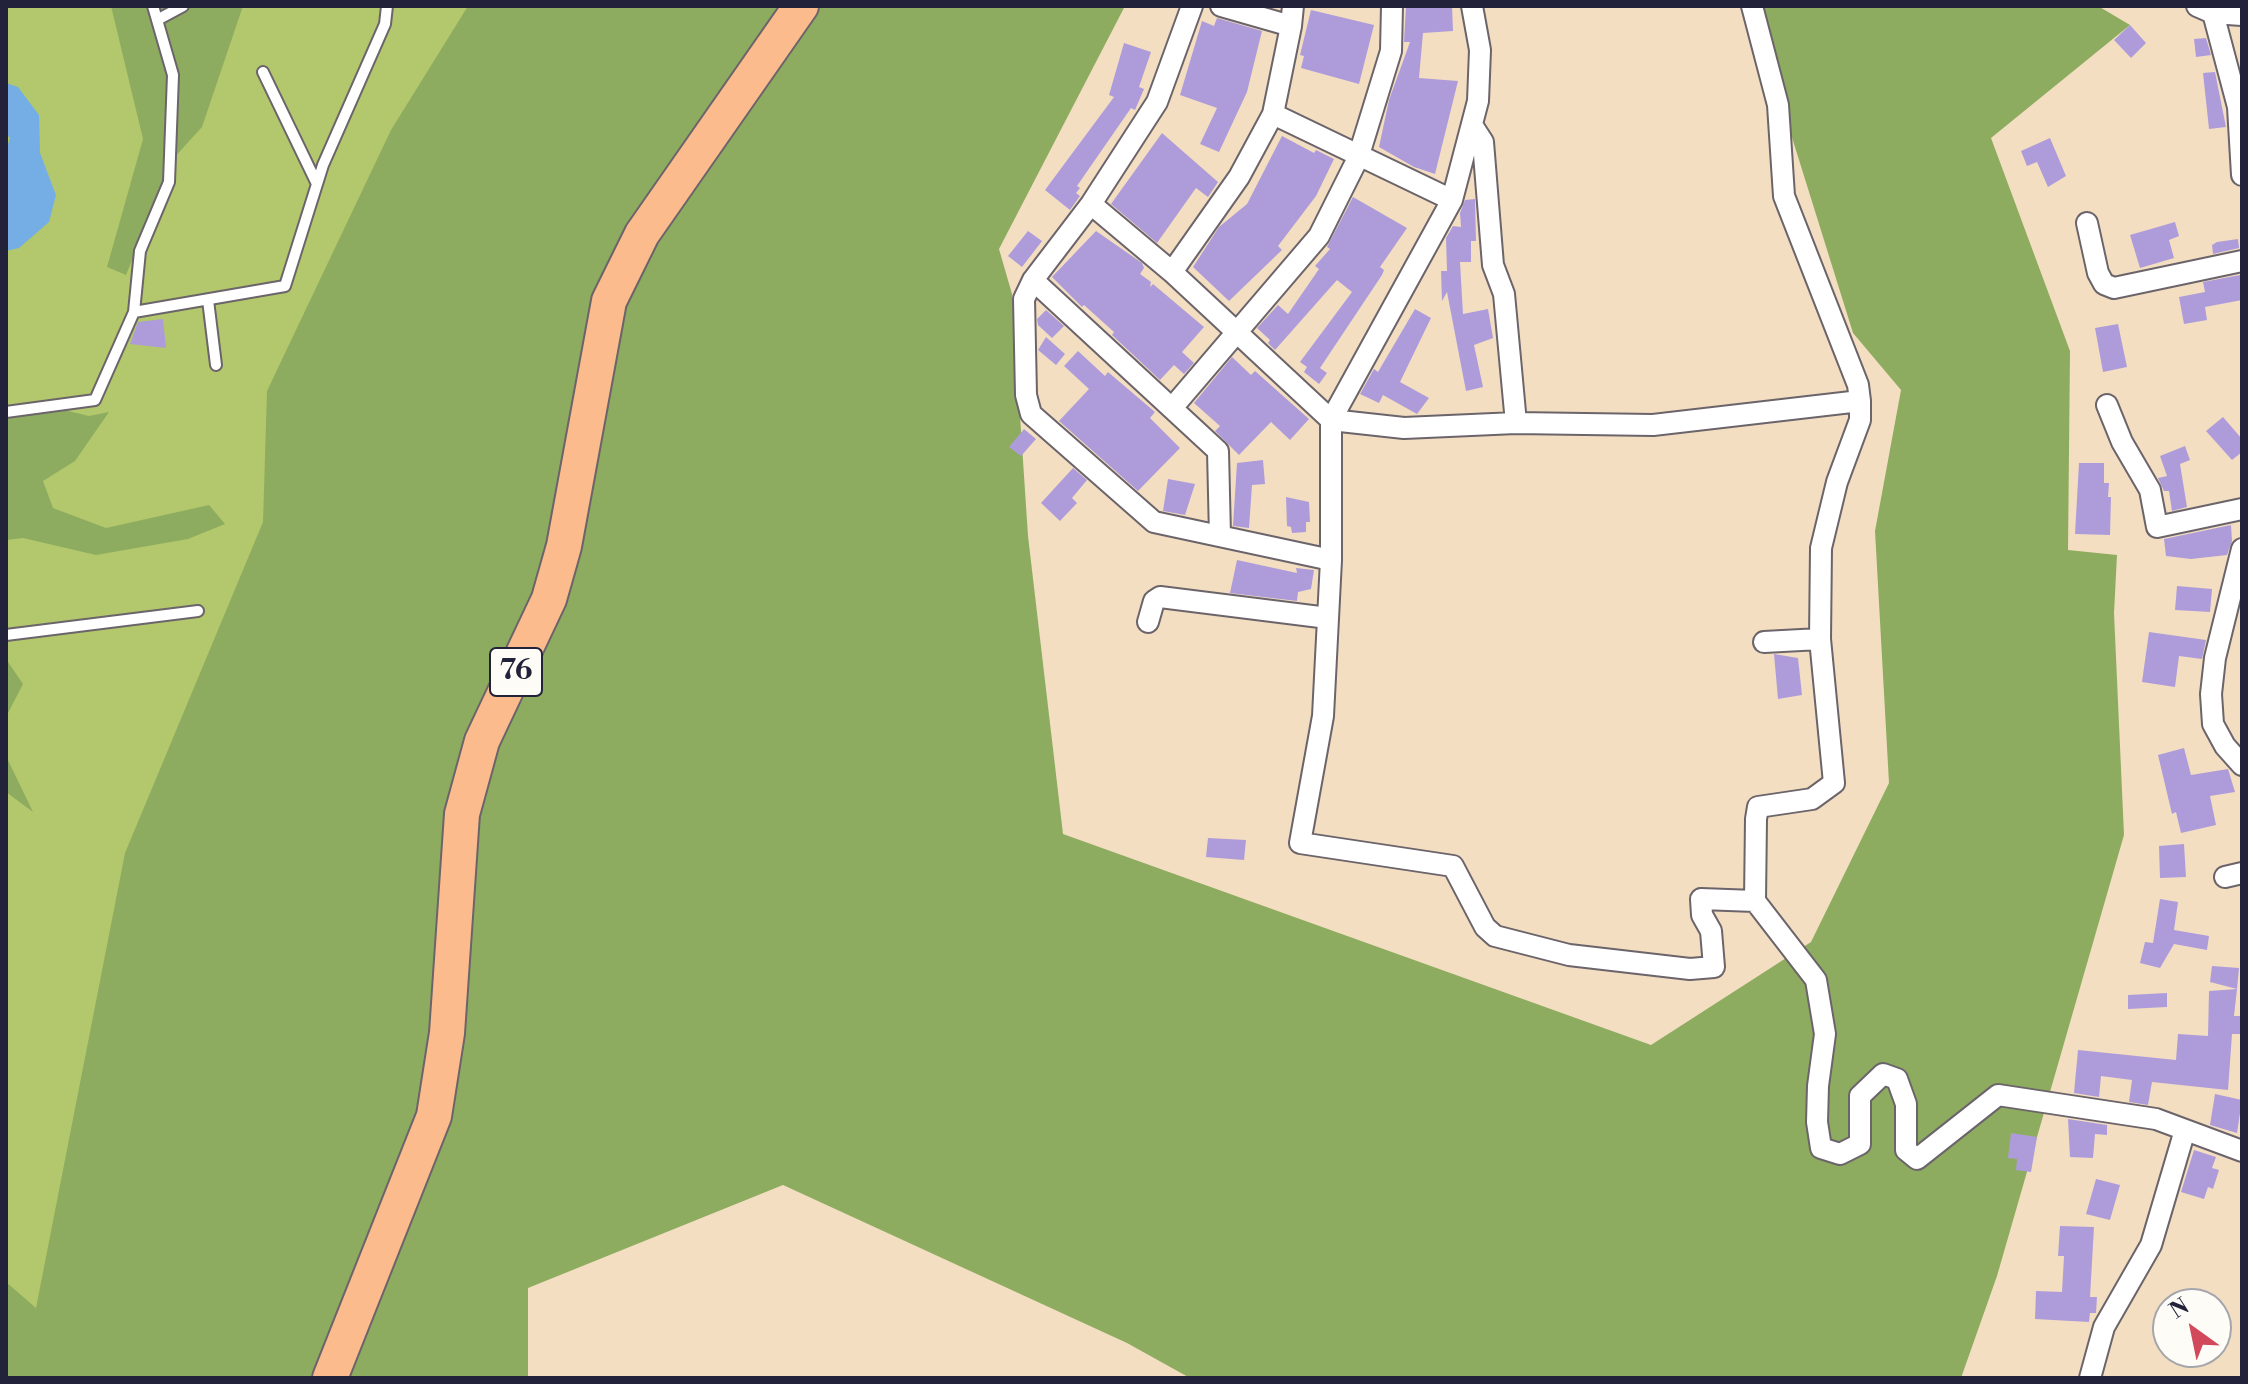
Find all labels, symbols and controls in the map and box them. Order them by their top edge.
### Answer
road number: 76 [490,648,542,696]
north arrow [2152,1288,2232,1368]
text: N [2165,1293,2194,1325]

